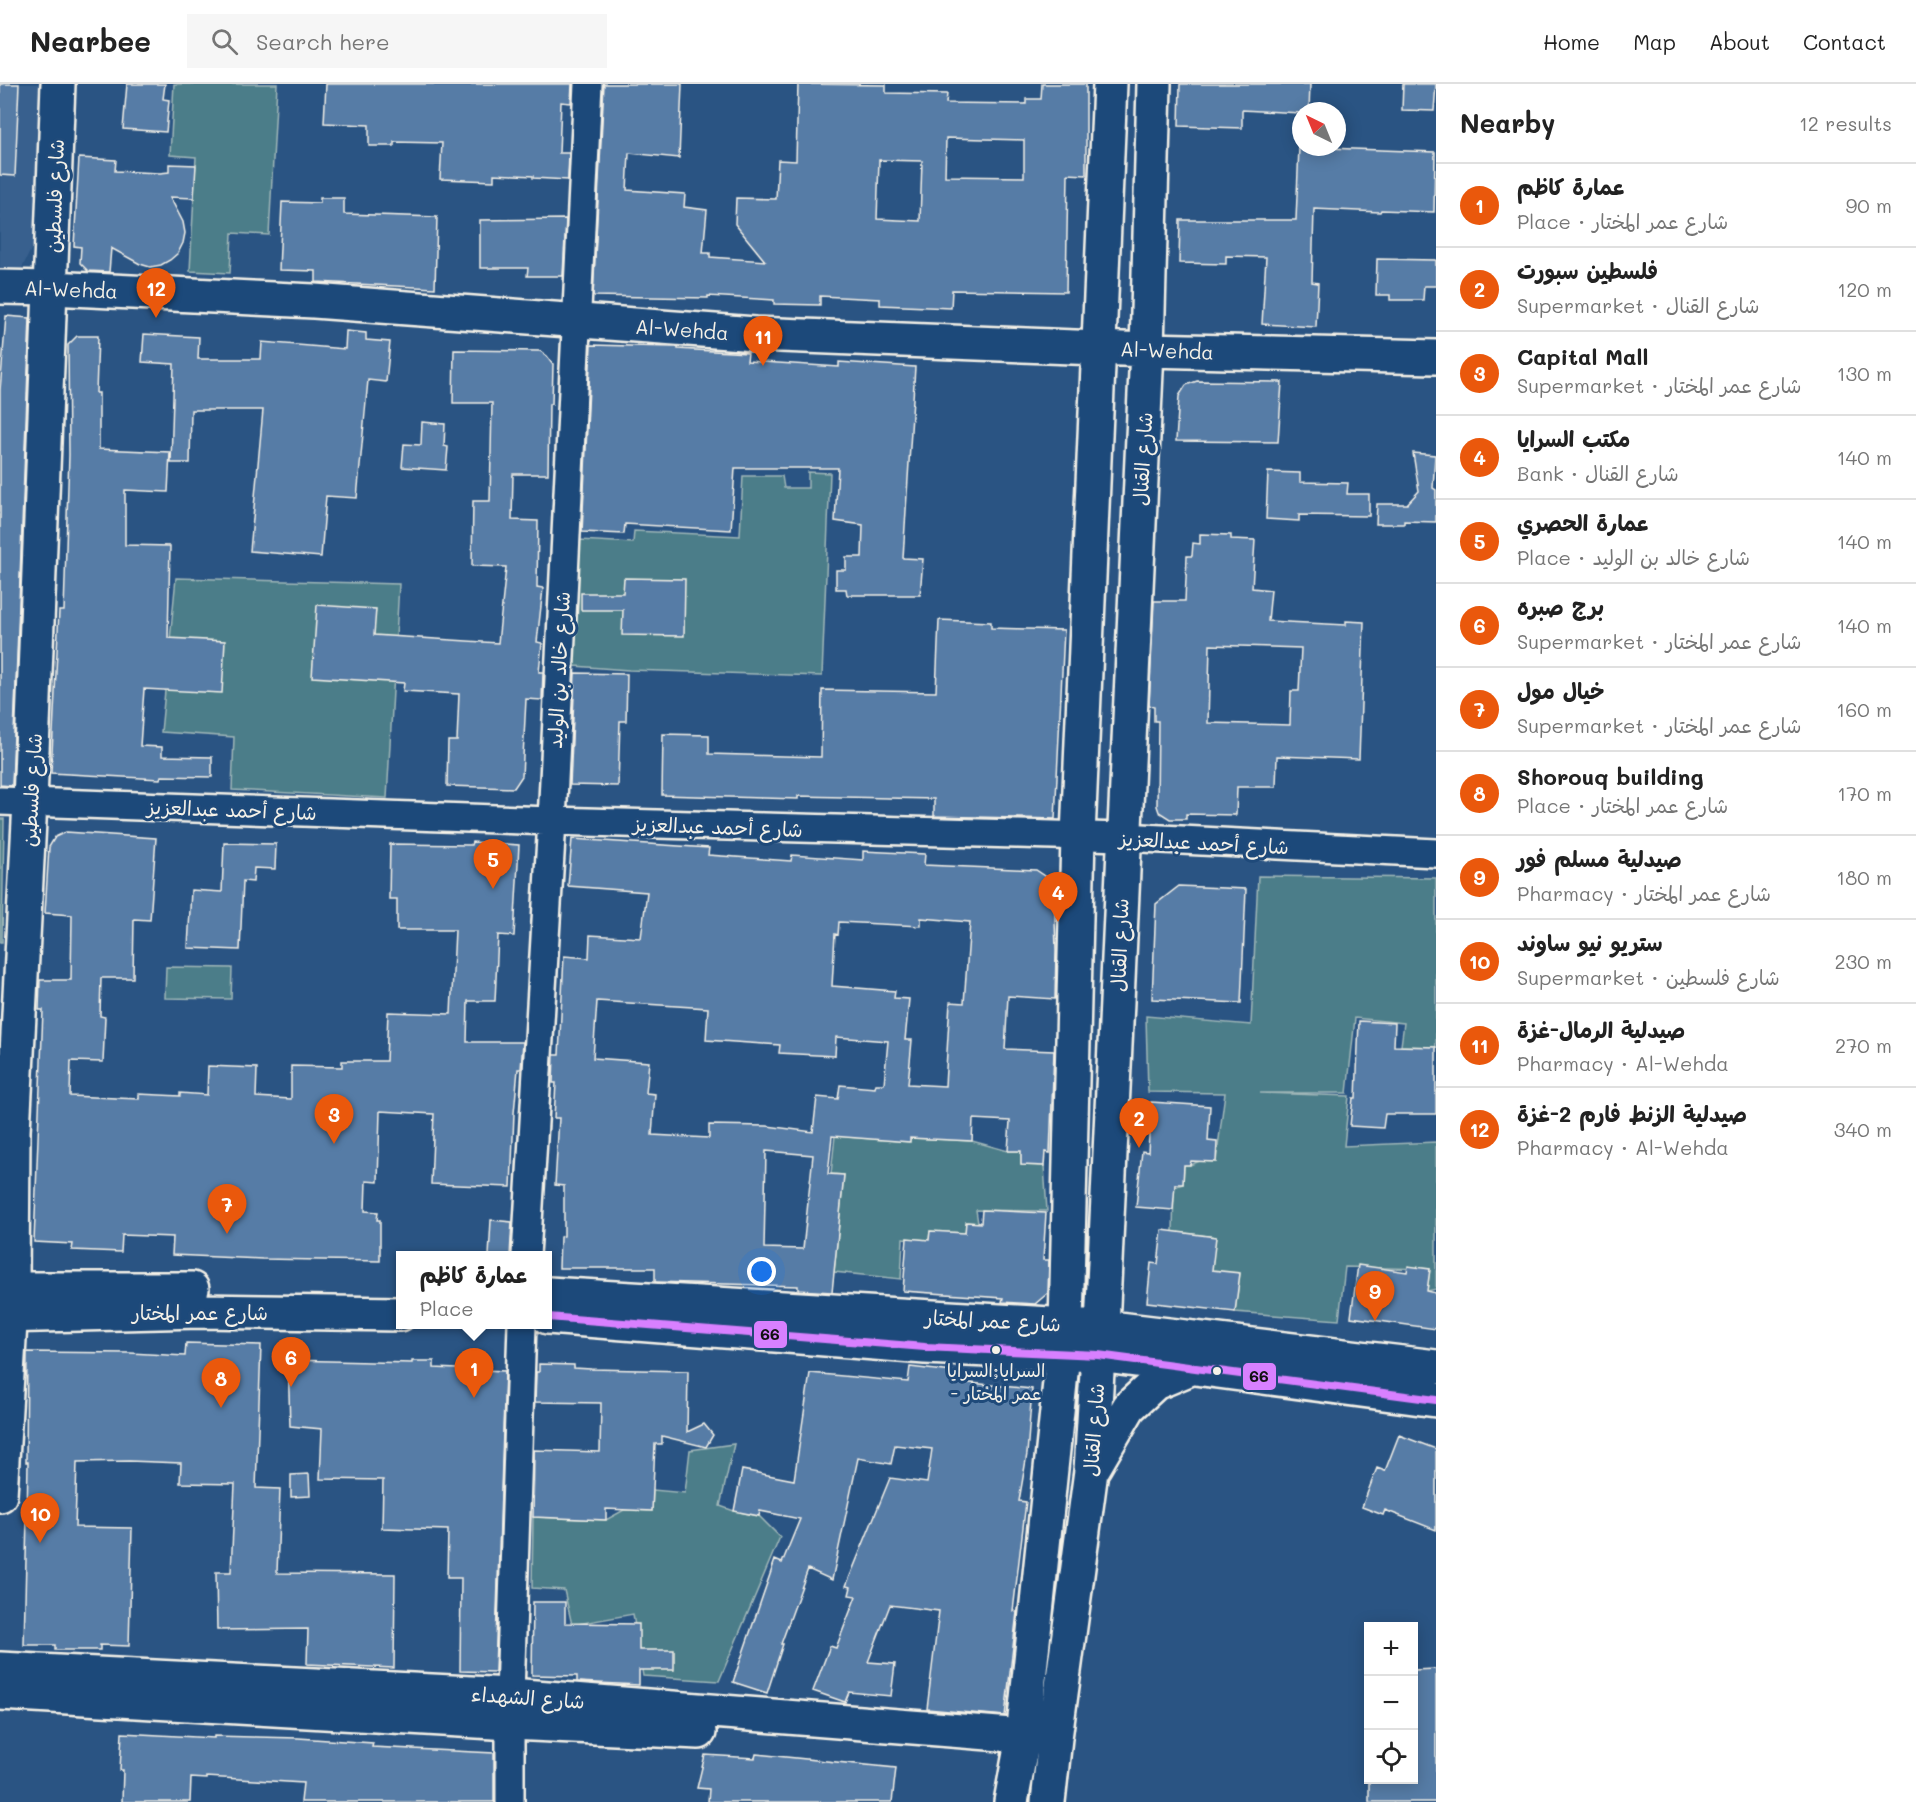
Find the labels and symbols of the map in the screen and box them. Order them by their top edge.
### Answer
north arrow [1292,102,1346,156]
street label: شارع فلسطين [39,139,71,253]
pin: 12 [136,268,176,318]
street label: Al-Wehda [24,274,118,304]
street label: Al-Wehda [634,313,730,345]
pin: 11 [744,316,783,366]
street label: Al-Wehda [1120,335,1214,365]
street label: شارع القنال [1127,412,1159,507]
street label: شارع خالد بن الوليد [541,591,577,749]
street label: شارع فلسطين [15,732,49,848]
street label: شارع أحمد عبدالعزيز [145,793,317,827]
street label: شارع أحمد عبدالعزيز [631,810,803,844]
street label: شارع أحمد عبدالعزيز [1116,824,1289,861]
pin: 5 [474,840,512,889]
pin: 4 [1038,872,1078,922]
street label: شارع القنال [1104,898,1136,992]
pin: 3 [314,1094,354,1144]
pin: 2 [1120,1098,1158,1148]
pin: 7 [208,1184,246,1234]
your location [747,1257,776,1286]
pin: 9 [1356,1272,1394,1321]
street label: شارع عمر المختار [130,1299,268,1327]
street label: شارع عمر المختار [922,1303,1061,1339]
line badge: 66 [753,1320,788,1349]
text: 66 [760,1323,780,1344]
pin: 6 [272,1338,310,1387]
marker: السرايا;السرايا - عمر المختار [990,1344,1002,1356]
pin: 1 [454,1348,494,1398]
pin: 8 [202,1358,240,1408]
place label: السرايا;السرايا - عمر المختار [947,1358,1045,1405]
line badge: 66 [1242,1362,1277,1391]
unlabelled marker [1211,1365,1223,1377]
text: 66 [1249,1365,1269,1386]
street label: شارع القنال [1077,1382,1111,1478]
pin: 10 [20,1494,60,1543]
street label: شارع الشهداء [470,1680,586,1716]

